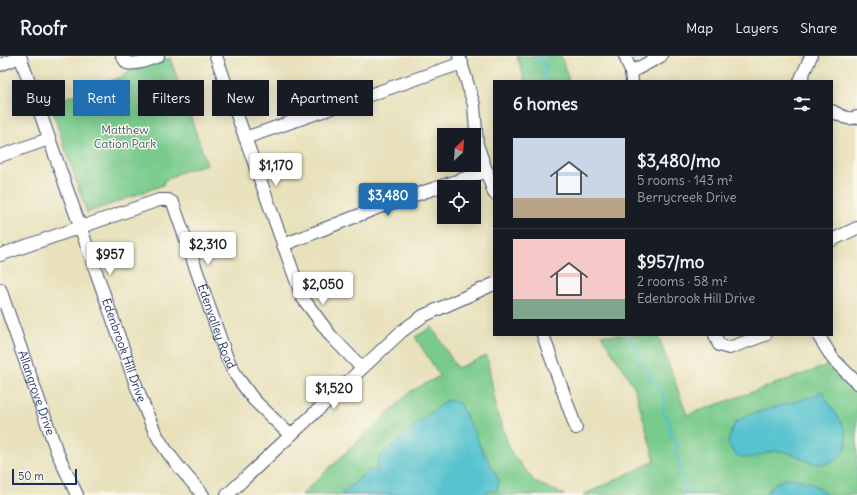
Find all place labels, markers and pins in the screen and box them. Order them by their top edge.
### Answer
pin: $1,170 [243,153,309,187]
pin: $3,480 [355,183,421,217]
pin: $2,310 [175,232,241,266]
pin: $957 [86,242,134,276]
pin: $2,050 [290,272,356,306]
pin: $1,520 [301,376,367,410]

